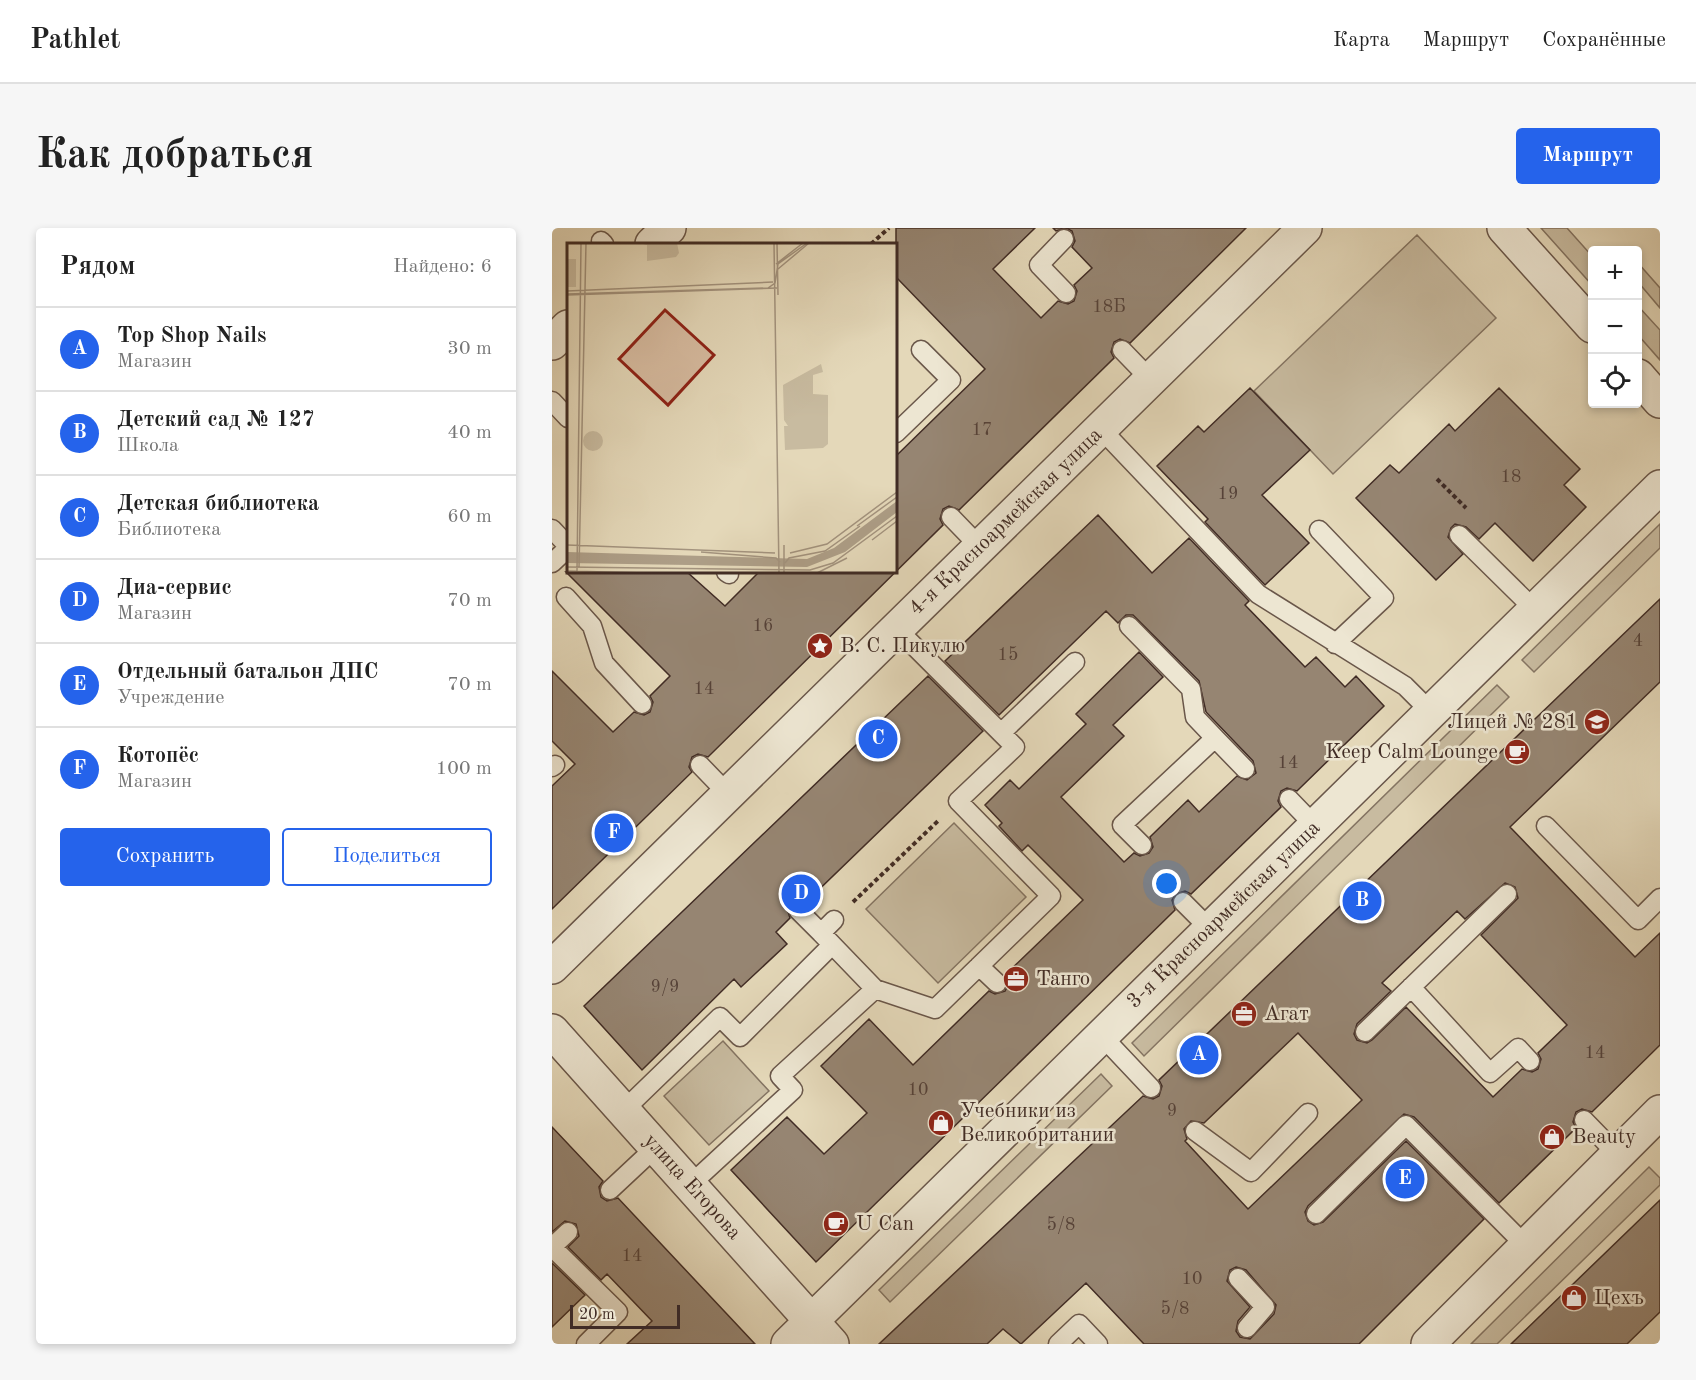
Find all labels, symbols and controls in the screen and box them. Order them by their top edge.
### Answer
text: Pathlet [30,27,121,55]
text: Карта [1333,30,1390,51]
text: Маршрут [1423,30,1509,51]
text: Сохранённые [1542,30,1666,51]
button: Маршрут [1516,128,1660,184]
text: Как добраться [36,135,313,177]
inset map [567,243,897,573]
map controls [1588,246,1642,408]
button: + [1588,246,1642,300]
text: Рядом [60,254,135,280]
text: Найдено: 6 [393,257,492,277]
house number: 18Б [1092,298,1126,316]
button: − [1588,300,1642,354]
text: Top Shop Nails [117,325,266,347]
text: A [72,339,87,359]
text: 30 m [447,339,492,359]
text: Магазин [117,352,192,372]
button: locate [1588,354,1642,408]
text: Детский сад № 127 [117,409,314,431]
house number: 17 [972,421,992,439]
text: B [72,423,87,443]
text: 40 m [447,423,492,443]
street label: 4-я Красноармейская улица [905,424,1107,620]
text: Школа [117,436,179,456]
house number: 18 [1501,468,1521,486]
house number: 19 [1218,485,1238,503]
text: Детская библиотека [117,493,319,515]
text: C [73,507,86,527]
text: 60 m [447,507,492,527]
text: Библиотека [117,520,221,540]
text: Диа-сервис [117,577,232,599]
text: D [72,591,87,611]
text: 70 m [447,591,492,611]
text: Магазин [117,604,192,624]
house number: 16 [753,617,773,635]
place icon: В. С. Пикулю [805,631,835,661]
house number: 4 [1633,632,1643,650]
place label: В. С. Пикулю [840,636,965,657]
house number: 15 [998,646,1018,664]
text: Отдельный батальон ДПС [117,661,378,683]
text: E [73,675,86,695]
text: 70 m [447,675,492,695]
house number: 14 [694,680,714,698]
text: Учреждение [117,688,225,708]
school or university icon: Лицей № 281 [1582,707,1612,737]
place label: Лицей № 281 [1447,712,1578,733]
pin: C [858,716,898,762]
cafe icon: Keep Calm Lounge [1502,737,1532,767]
place label: Keep Calm Lounge [1325,742,1498,763]
text: Котопёс [117,745,199,767]
house number: 14 [1278,754,1298,772]
text: F [73,759,86,779]
text: 100 m [436,759,492,779]
text: Магазин [117,772,192,792]
pin: F [594,810,634,856]
street label: 3-я Красноармейская улица [1123,817,1325,1013]
button: Сохранить [60,828,270,886]
button: Поделиться [282,828,492,886]
your location [1152,869,1181,898]
pin: D [782,872,820,916]
pin: B [1342,878,1382,924]
office icon: Танго [1001,964,1031,994]
place label: Танго [1036,969,1090,990]
house number: 9/9 [651,978,679,996]
office icon: Агат [1229,999,1259,1029]
place label: Агат [1264,1004,1309,1025]
pin: A [1180,1032,1218,1078]
house number: 14 [1585,1044,1605,1062]
house number: 10 [908,1081,928,1099]
place label: Учебники из Великобритании [960,1101,1114,1146]
house number: 9 [1167,1102,1177,1120]
shop icon: Учебники из Великобритании [926,1108,956,1138]
shop icon: Beauty [1537,1122,1567,1152]
place label: Beauty [1572,1127,1636,1148]
street label: улица Егорова [639,1130,745,1244]
pin: E [1386,1156,1424,1202]
cafe icon: U Can [821,1209,851,1239]
place label: U Can [856,1214,914,1235]
house number: 5/8 [1047,1216,1075,1234]
house number: 14 [622,1247,642,1265]
house number: 10 [1182,1270,1202,1288]
shop icon: Цехъ [1559,1283,1589,1313]
place label: Цехъ [1594,1288,1644,1309]
house number: 5/8 [1161,1300,1189,1318]
scale bar [570,1302,680,1330]
text: 20 m [579,1307,615,1323]

